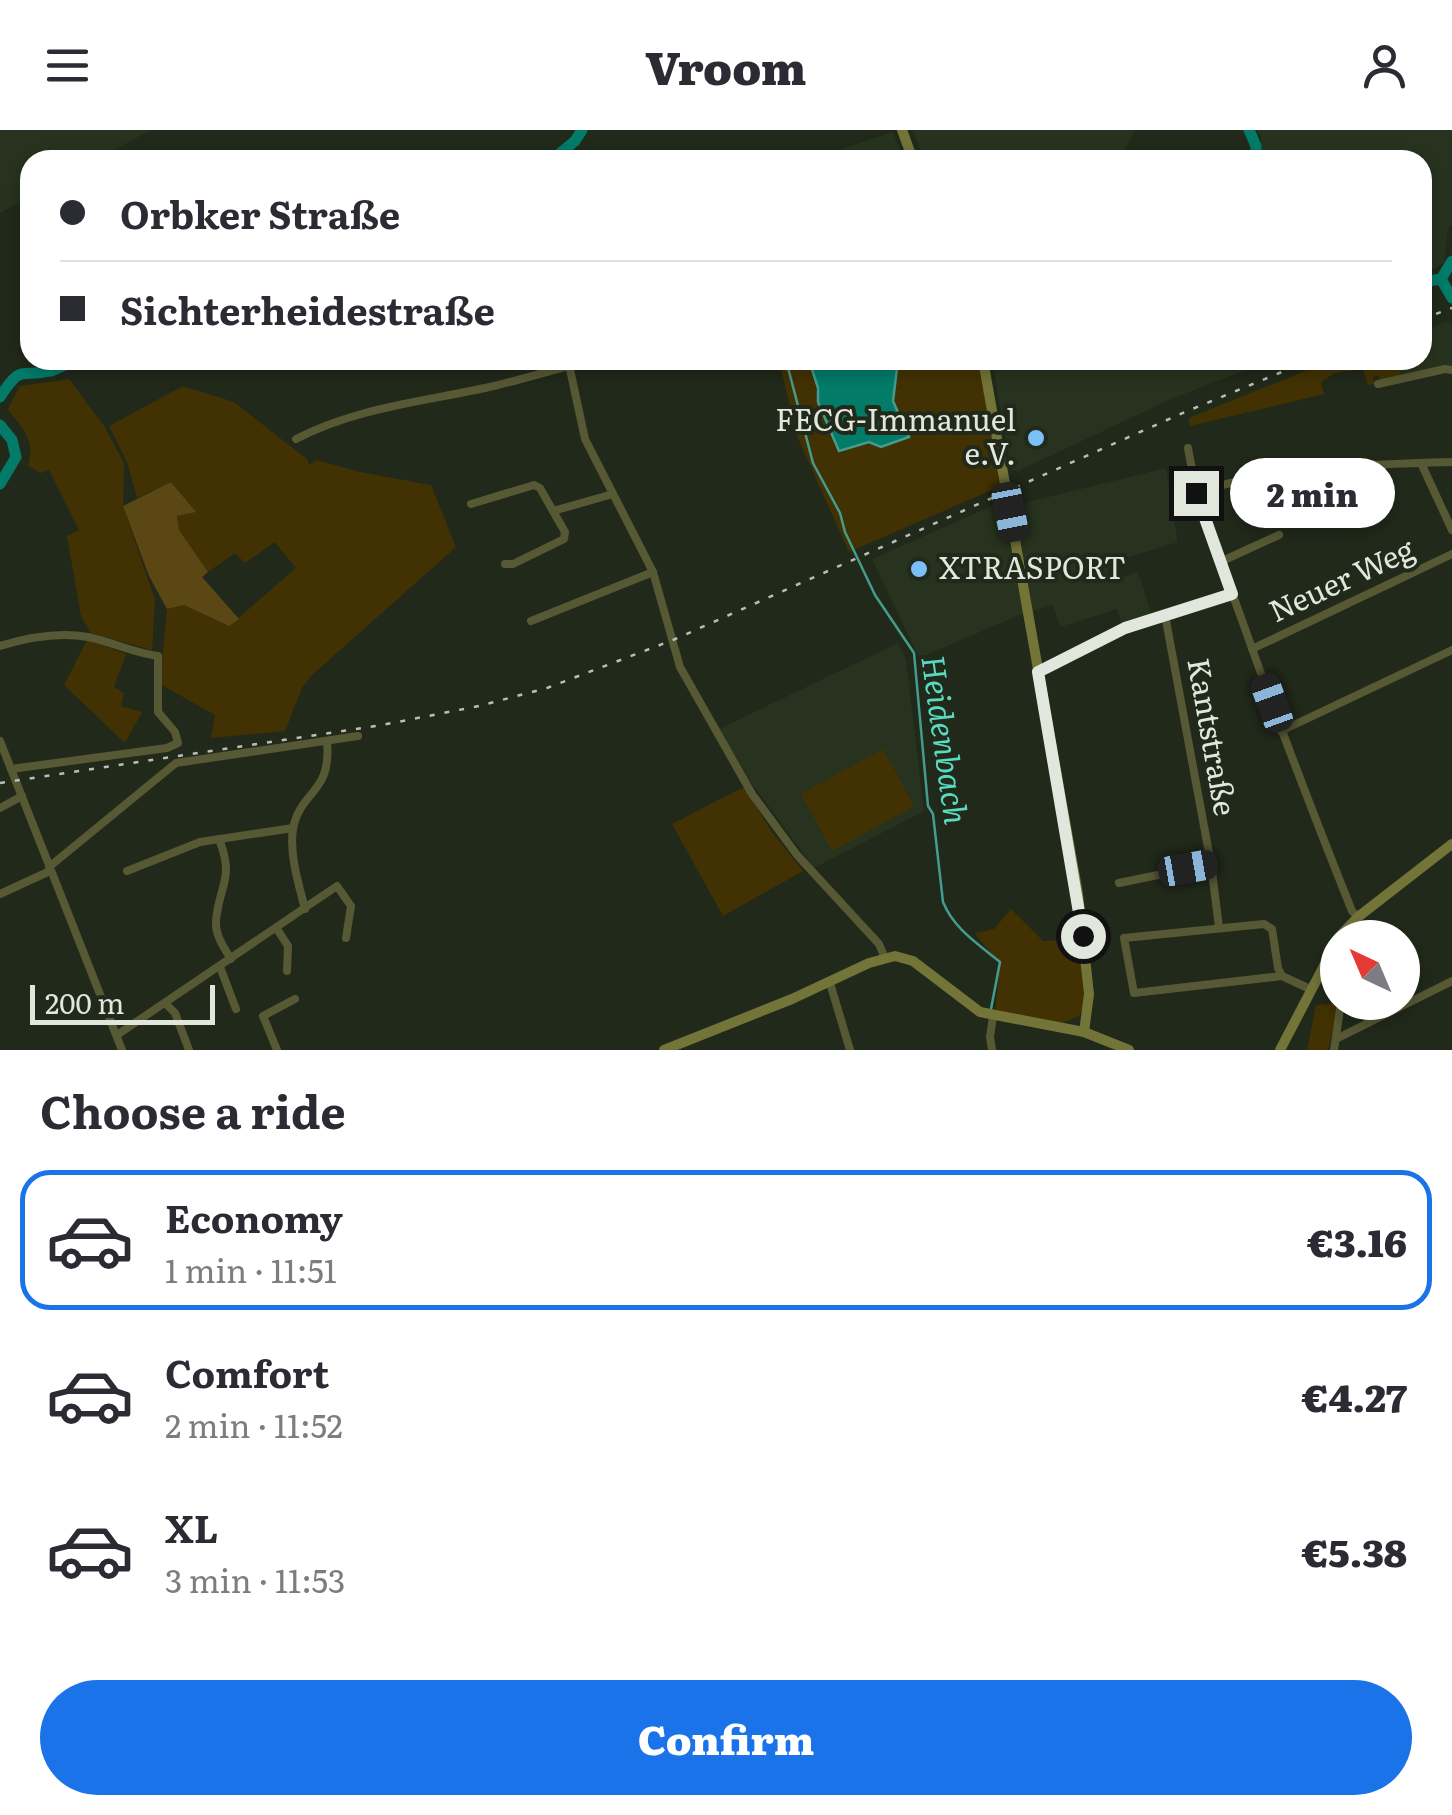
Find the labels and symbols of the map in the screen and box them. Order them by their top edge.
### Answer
place label: FECG-Immanuel e.V. [775,396,1016,474]
marker: FECG-Immanuel e.V. [1025,427,1047,449]
callout: 2 min [1231,458,1396,528]
route end [1174,471,1219,516]
car [990,480,1030,544]
street label: Neuer Weg [1261,525,1421,631]
place label: XTRASPORT [939,544,1126,588]
marker: XTRASPORT [908,558,930,580]
water label: Heidenbach [911,652,983,827]
street label: Kantstraße [1178,654,1249,819]
car [1248,670,1296,736]
car [1156,848,1220,888]
route start [1061,914,1106,959]
north arrow [1320,920,1420,1020]
scale bar [30,980,215,1024]

